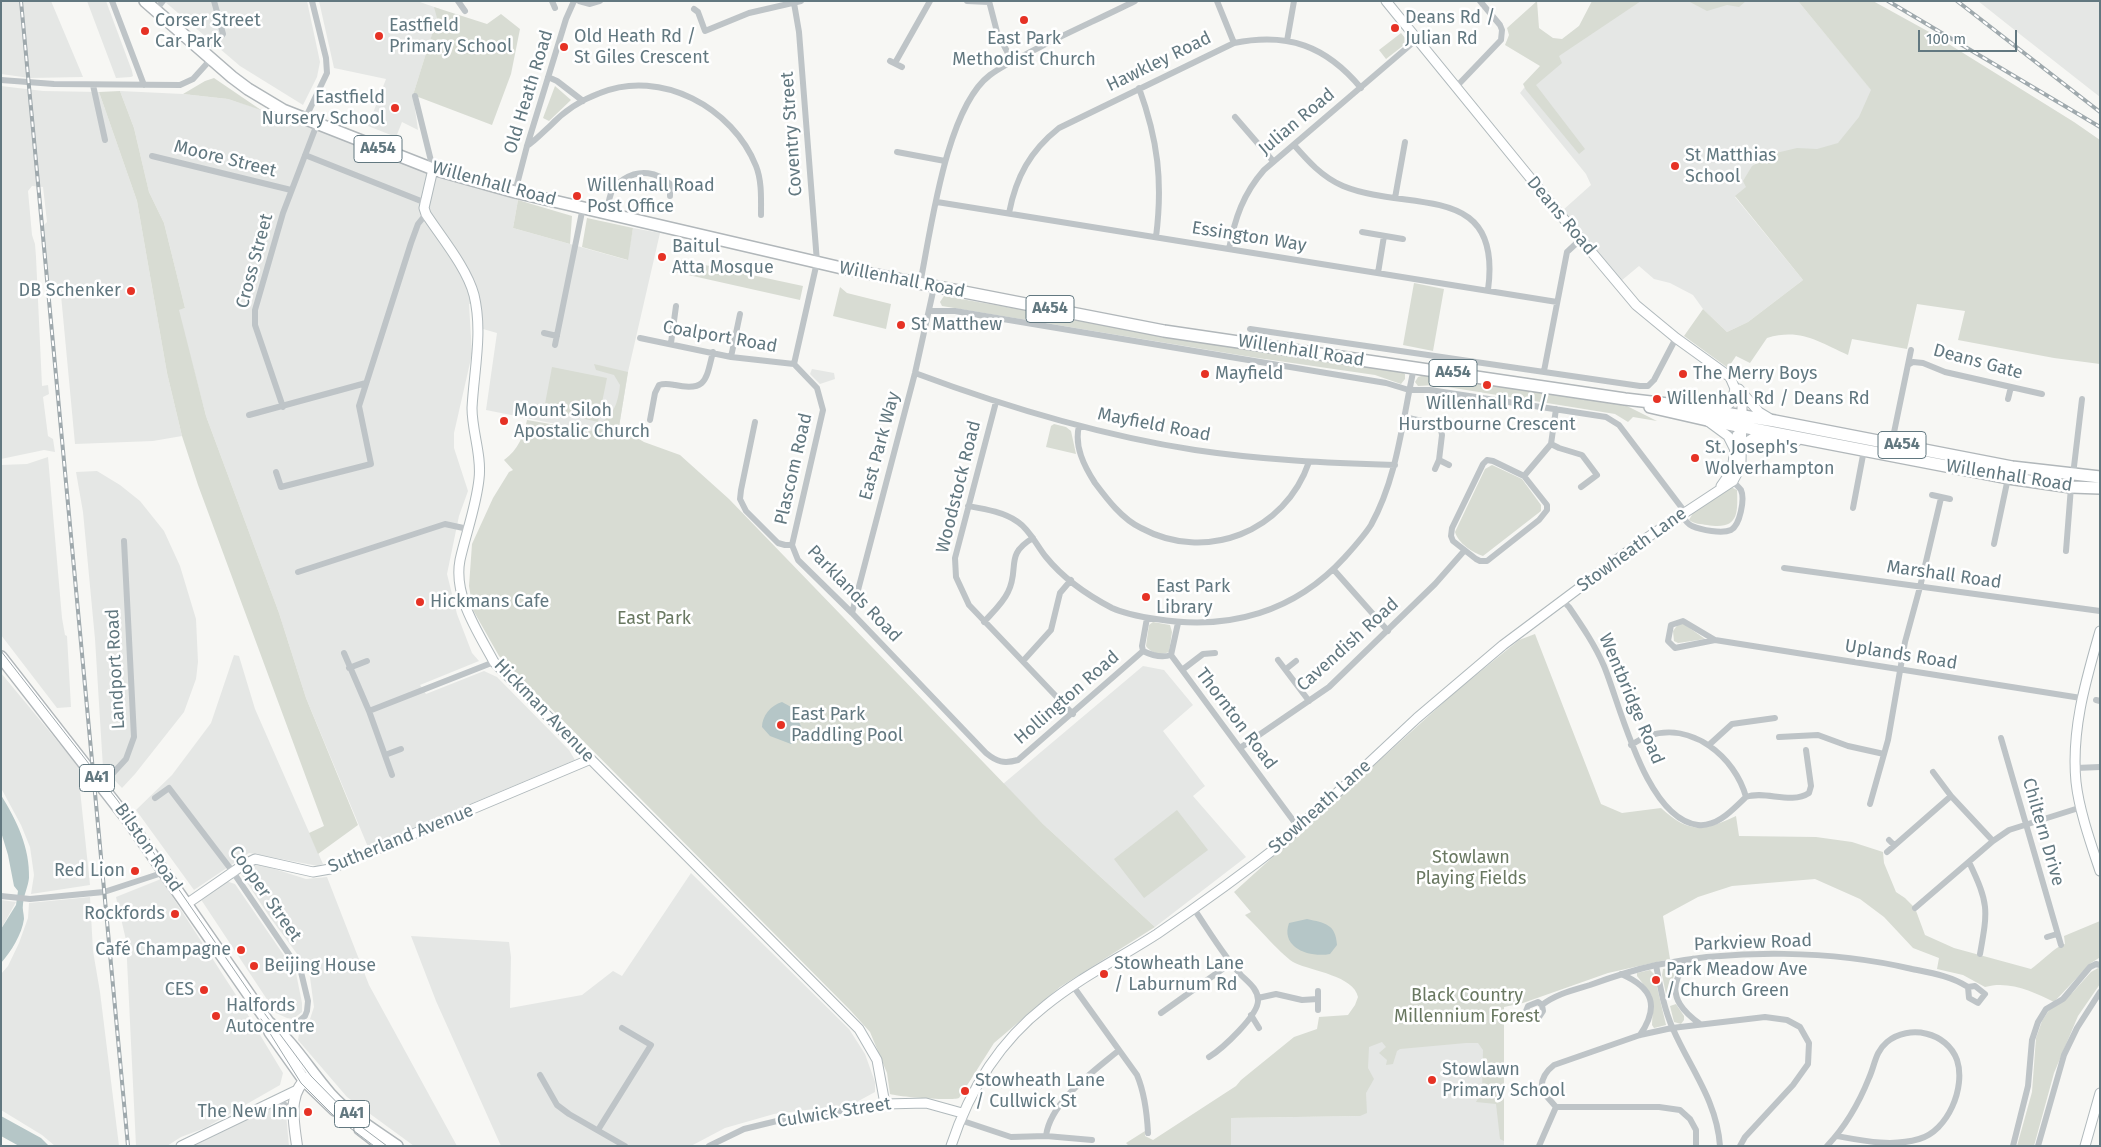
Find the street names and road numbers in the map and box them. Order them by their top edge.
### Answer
street label: Hawkley Road [1103,27,1215,97]
street label: Old Heath Road [500,28,558,156]
street label: Coventry Street [777,71,807,197]
street label: Julian Road [1254,84,1340,160]
street label: Moore Street [172,136,278,182]
road number: A454 [354,136,402,162]
street label: Willenhall Road [430,157,558,211]
street label: Deans Road [1522,172,1600,260]
street label: Cross Street [232,211,278,311]
street label: Essington Way [1190,217,1308,257]
street label: Willenhall Road [837,257,967,303]
road number: A454 [1026,296,1074,322]
street label: Coalport Road [661,316,779,358]
street label: Willenhall Road [1236,330,1366,372]
street label: Deans Gate [1931,340,2025,384]
road number: A454 [1429,359,1477,386]
street label: East Park Way [855,389,905,503]
street label: Mayfield Road [1096,403,1212,447]
street label: Plascom Road [771,411,817,527]
street label: Woodstock Road [932,419,986,555]
road number: A454 [1878,432,1926,458]
street label: Willenhall Road [1944,455,2074,497]
street label: Stowheath Lane [1573,503,1691,597]
street label: Parklands Road [802,541,906,647]
street label: Marshall Road [1885,556,2003,594]
street label: Cavendish Road [1293,594,1403,696]
street label: Landport Road [102,608,130,730]
street label: Wentbridge Road [1594,630,1668,768]
street label: Uplands Road [1843,635,1959,675]
street label: Hollington Road [1010,647,1124,749]
street label: Hickman Avenue [489,655,599,767]
street label: Thornton Road [1191,664,1281,774]
street label: Stowheath Lane [1264,755,1376,859]
road number: A41 [80,764,114,791]
street label: Chiltern Drive [2017,776,2069,888]
street label: Bilston Road [110,800,186,896]
street label: Sutherland Avenue [325,800,477,878]
street label: Cooper Street [224,842,306,946]
street label: Parkview Road [1693,930,1813,956]
street label: Culwick Street [776,1093,892,1133]
road number: A41 [334,1100,370,1128]

